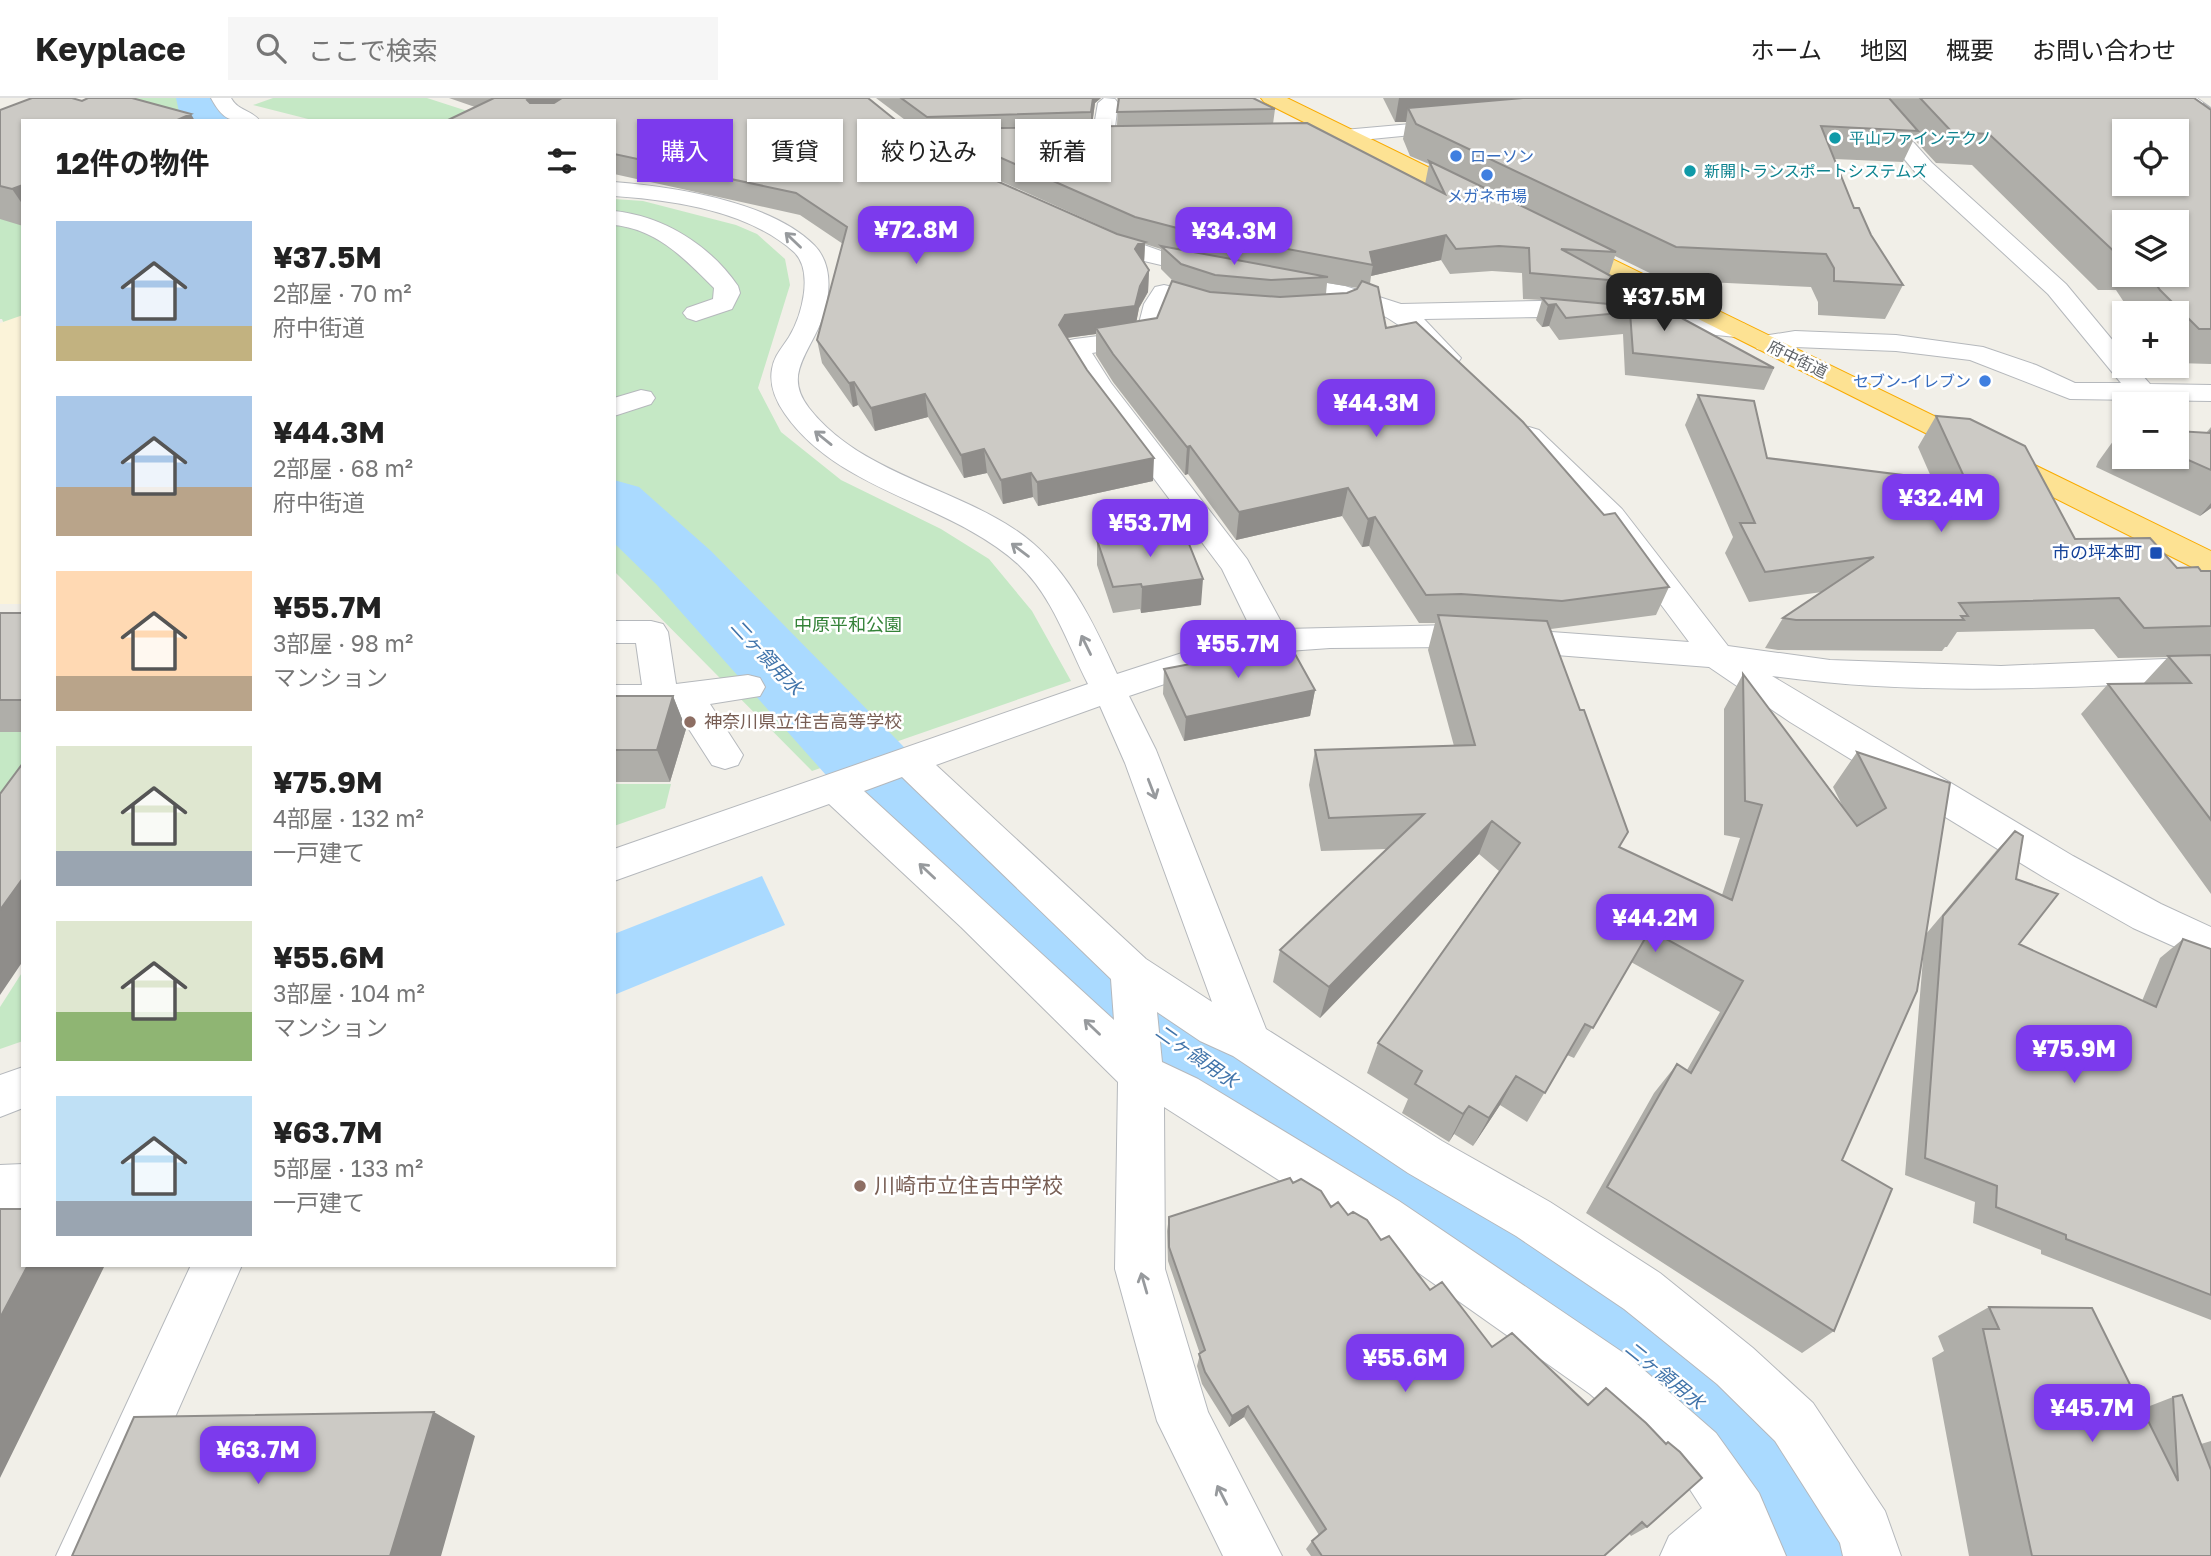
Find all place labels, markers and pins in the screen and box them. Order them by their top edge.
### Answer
place label: 平山ファインテクノ [1849,128,1992,148]
marker: 平山ファインテクノ [1827,130,1843,146]
place label: ローソン [1470,146,1534,166]
marker: ローソン [1448,148,1464,164]
place label: 新開トランスポートシステムズ [1704,161,1927,181]
marker: 新開トランスポートシステムズ [1682,163,1698,179]
marker: メガネ市場 [1479,167,1495,183]
place label: メガネ市場 [1447,186,1527,206]
pin: ¥72.8M [859,206,973,266]
pin: ¥34.3M [1177,208,1291,267]
pin: ¥37.5M [1607,274,1721,333]
place label: セブン-イレブン [1853,371,1971,391]
marker: セブン-イレブン [1977,373,1993,389]
pin: ¥44.3M [1319,380,1433,439]
pin: ¥32.4M [1884,474,1998,534]
pin: ¥53.7M [1093,500,1207,559]
place label: 市の坪本町 [2052,541,2142,563]
marker: 市の坪本町 [2148,545,2164,561]
pin: ¥55.7M [1181,620,1295,680]
place label: 神奈川県立住吉高等学校 [704,710,902,732]
marker: 神奈川県立住吉高等学校 [682,714,698,730]
pin: ¥44.2M [1598,894,1712,954]
pin: ¥75.9M [2017,1026,2131,1085]
place label: 川崎市立住吉中学校 [874,1172,1063,1198]
marker: 川崎市立住吉中学校 [852,1178,868,1194]
pin: ¥55.6M [1348,1334,1462,1394]
pin: ¥45.7M [2035,1384,2149,1444]
pin: ¥63.7M [201,1426,315,1486]

